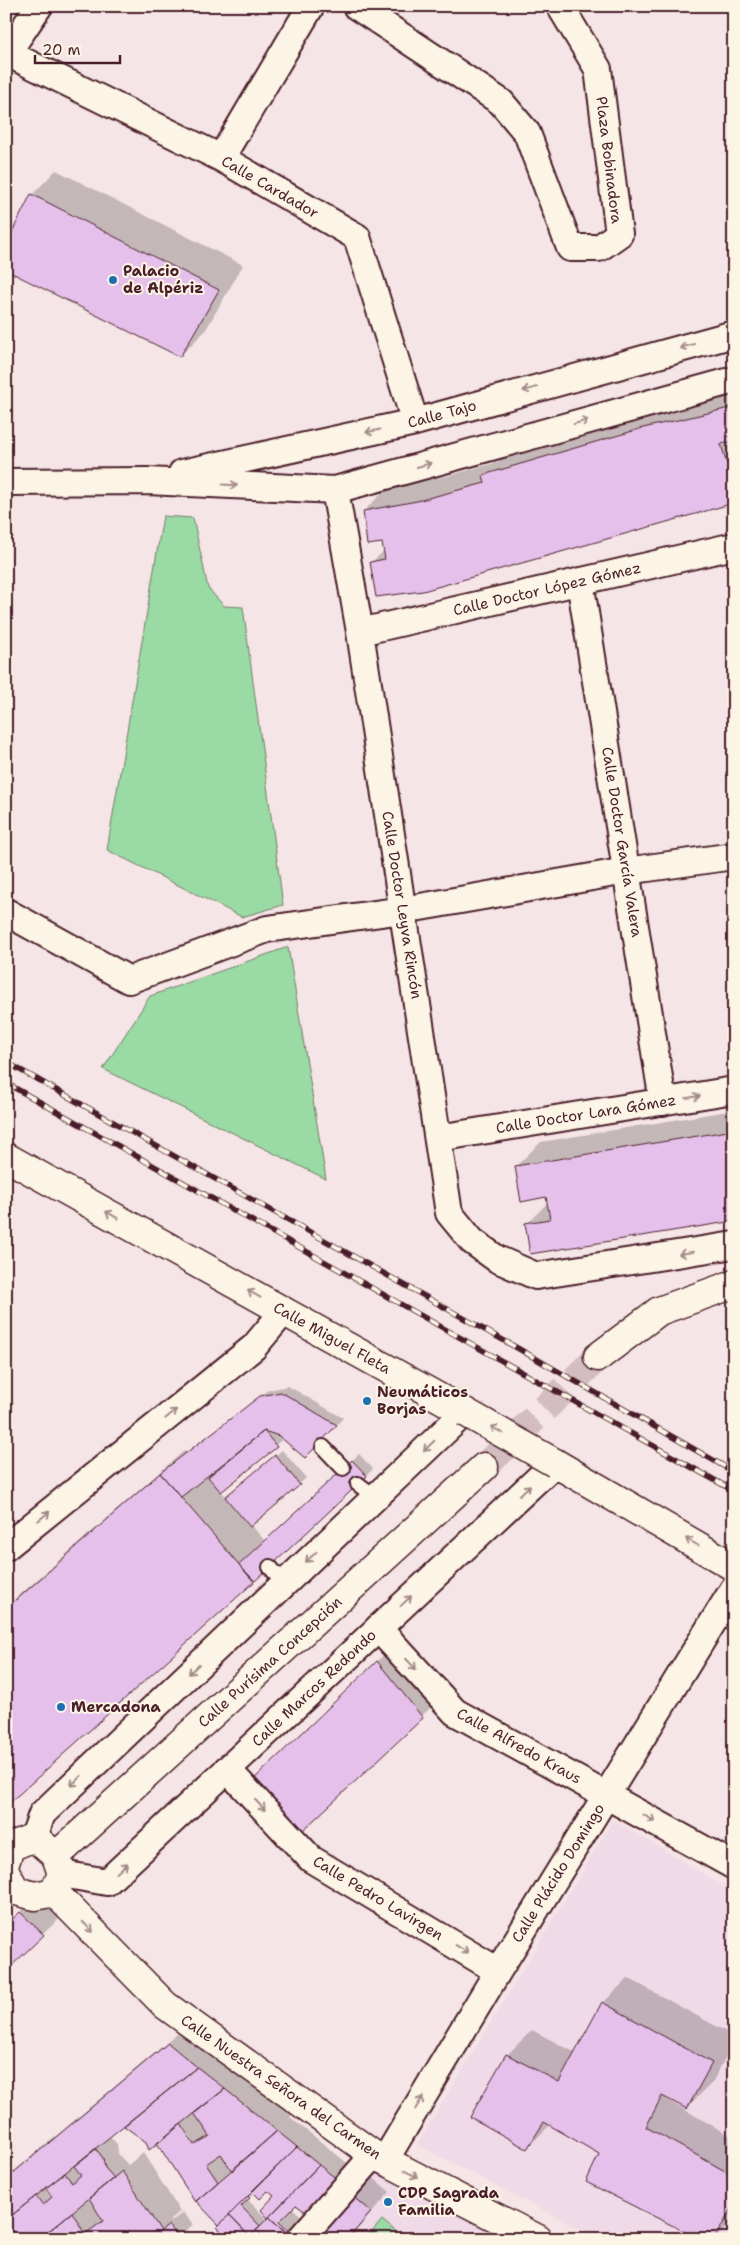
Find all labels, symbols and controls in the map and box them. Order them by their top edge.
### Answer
scale bar [35,32,120,64]
text: 20 m [42,40,81,60]
street label: Plaza Bobinadora [591,95,627,225]
street label: Calle Cardador [218,151,322,223]
place label: Palacio de Alpériz [123,261,204,298]
marker: Palacio de Alpériz [107,274,119,286]
one-way arrow [679,342,695,351]
one-way arrow [522,385,538,394]
street label: Calle Tajo [405,395,479,433]
one-way arrow [573,417,589,426]
one-way arrow [365,427,381,436]
one-way arrow [416,460,432,469]
one-way arrow [222,480,238,489]
street label: Calle Doctor López Gómez [451,558,643,620]
street label: Calle Doctor García Valera [597,745,647,939]
street label: Calle Doctor Leyva Rincón [377,810,427,1000]
street label: Calle Doctor Lara Gómez [494,1090,678,1138]
one-way arrow [685,1091,701,1101]
one-way arrow [105,1210,120,1220]
one-way arrow [678,1248,694,1258]
one-way arrow [247,1289,262,1299]
street label: Calle Miguel Fleta [270,1297,395,1379]
place label: Neumáticos Borjas [377,1382,468,1419]
marker: Neumáticos Borjas [361,1395,373,1407]
one-way arrow [164,1408,177,1419]
one-way arrow [490,1425,505,1435]
one-way arrow [424,1439,436,1451]
one-way arrow [519,1485,532,1496]
one-way arrow [37,1511,50,1522]
one-way arrow [685,1537,699,1547]
one-way arrow [305,1551,318,1563]
street label: Calle Purísima Concepción [194,1592,346,1732]
one-way arrow [400,1595,413,1607]
street label: Calle Marcos Redondo [247,1625,381,1751]
one-way arrow [405,1658,417,1671]
one-way arrow [187,1663,200,1675]
place label: Mercadona [71,1697,161,1717]
marker: Mercadona [55,1701,67,1713]
street label: Calle Alfredo Kraus [453,1703,585,1789]
one-way arrow [70,1775,82,1787]
one-way arrow [254,1799,266,1811]
street label: Calle Plácido Domingo [507,1800,609,1946]
one-way arrow [642,1813,657,1823]
street label: Calle Pedro Lavirgen [309,1851,447,1945]
one-way arrow [115,1862,128,1874]
one-way arrow [82,1921,95,1933]
one-way arrow [454,1945,468,1955]
street label: Calle Nuestra Señora del Carmen [177,2010,385,2164]
one-way arrow [414,2097,424,2111]
one-way arrow [403,2170,418,2179]
place label: CDP Sagrada Familia [398,2183,500,2220]
marker: CDP Sagrada Familia [382,2196,394,2208]

